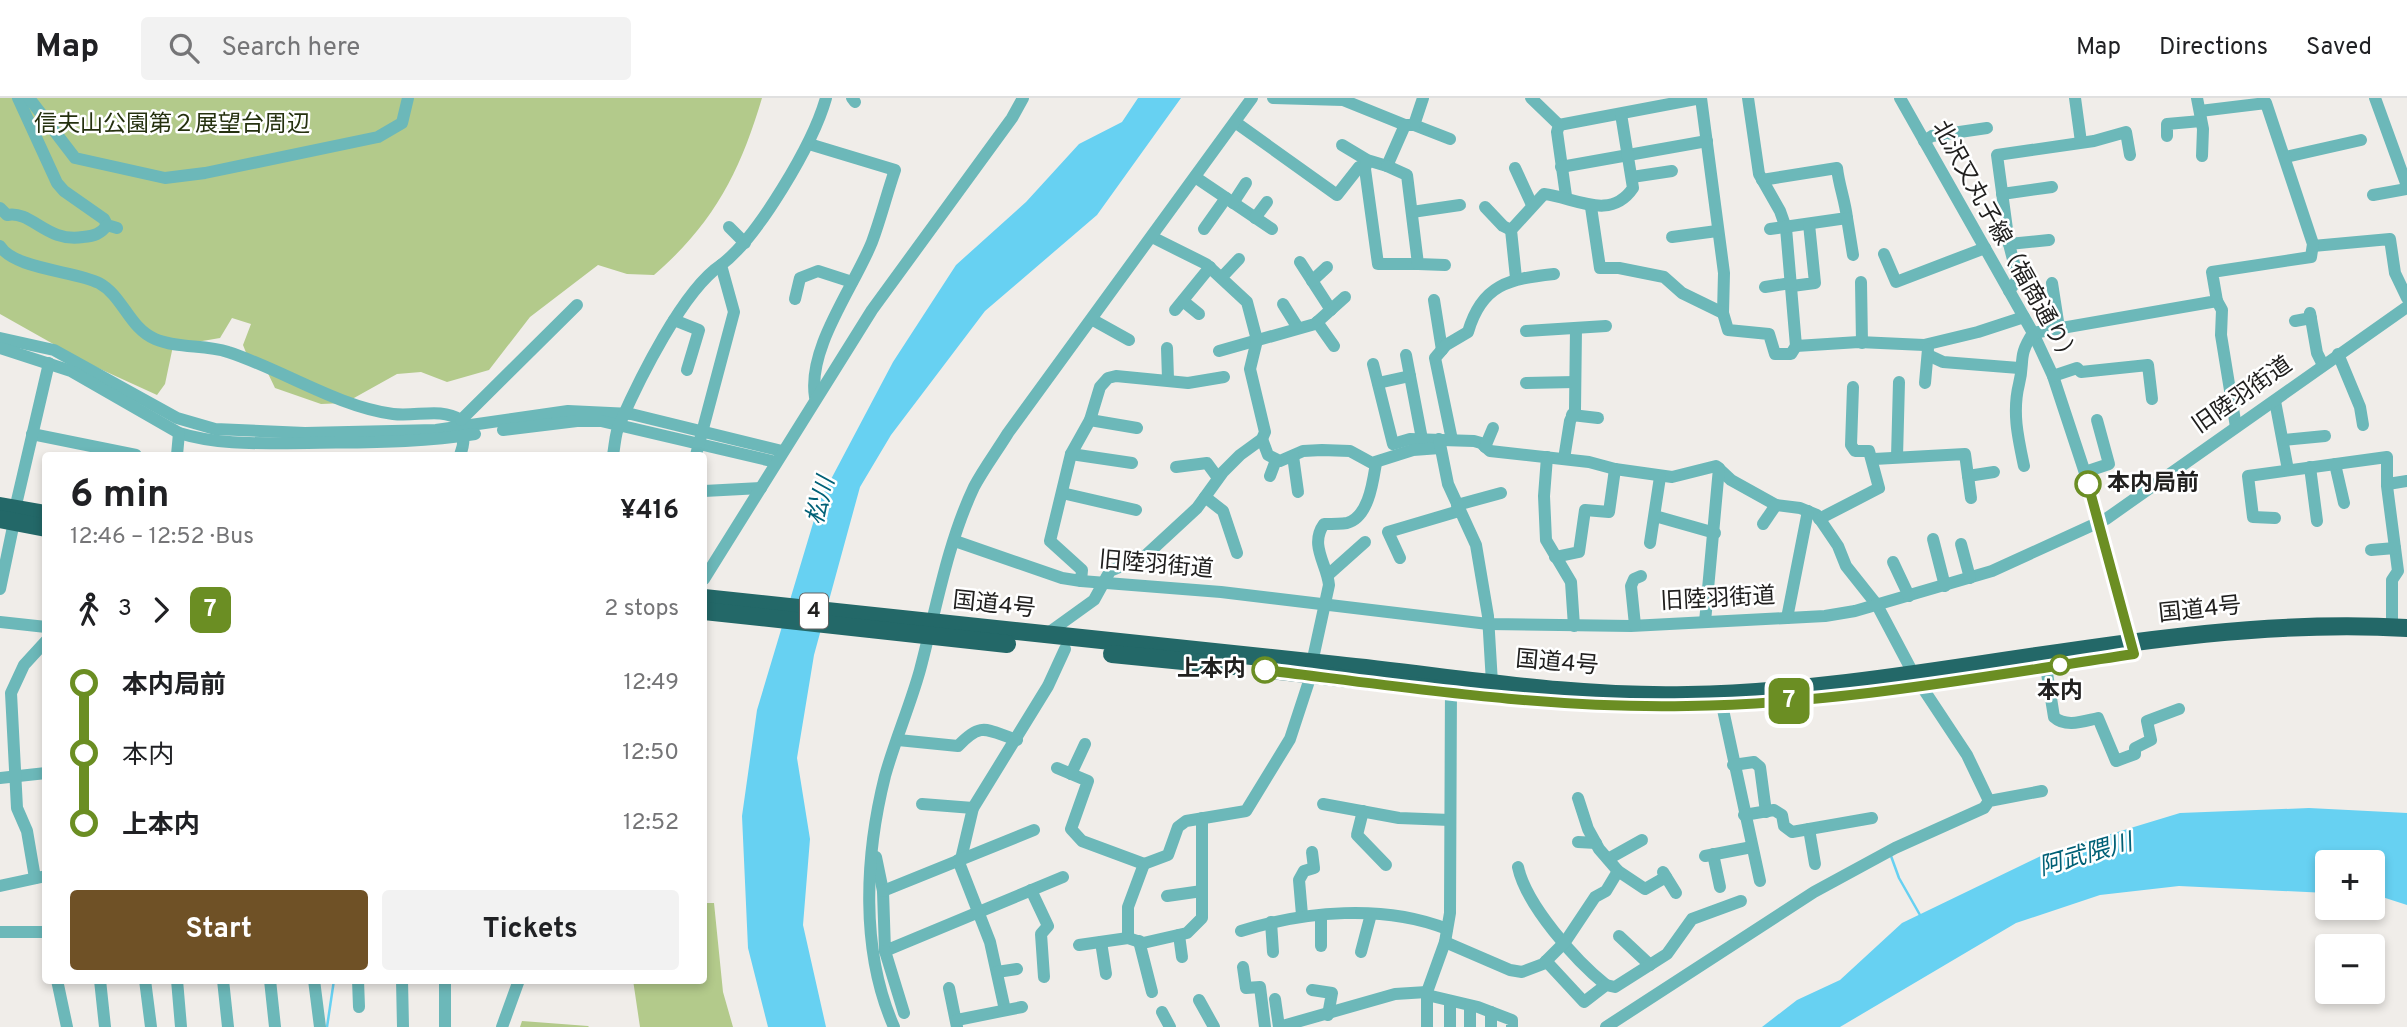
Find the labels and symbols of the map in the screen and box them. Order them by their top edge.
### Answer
park label: 信夫山公園第２展望台周辺 [34,111,310,140]
street label: 北沢又丸子線（福商通り） [1924,116,2084,372]
street label: 旧陸羽街道 [2188,351,2298,441]
place label: 本内局前 [2107,470,2199,499]
water label: 松川 [801,471,843,528]
marker: 本内局前 [2075,471,2101,497]
street label: 旧陸羽街道 [1097,547,1215,585]
street label: 旧陸羽街道 [1660,583,1776,617]
street label: 国道4号 [951,587,1037,625]
street label: 国道4号 [2157,592,2243,630]
road number: 4 [800,594,828,628]
street label: 国道4号 [1514,646,1600,682]
marker: 本内 [2050,655,2070,675]
place label: 上本内 [1177,656,1246,685]
marker: 上本内 [1252,657,1278,683]
line badge: 7 [1766,678,1812,724]
place label: 本内 [2037,678,2083,707]
water label: 阿武隈川 [2036,828,2139,884]

